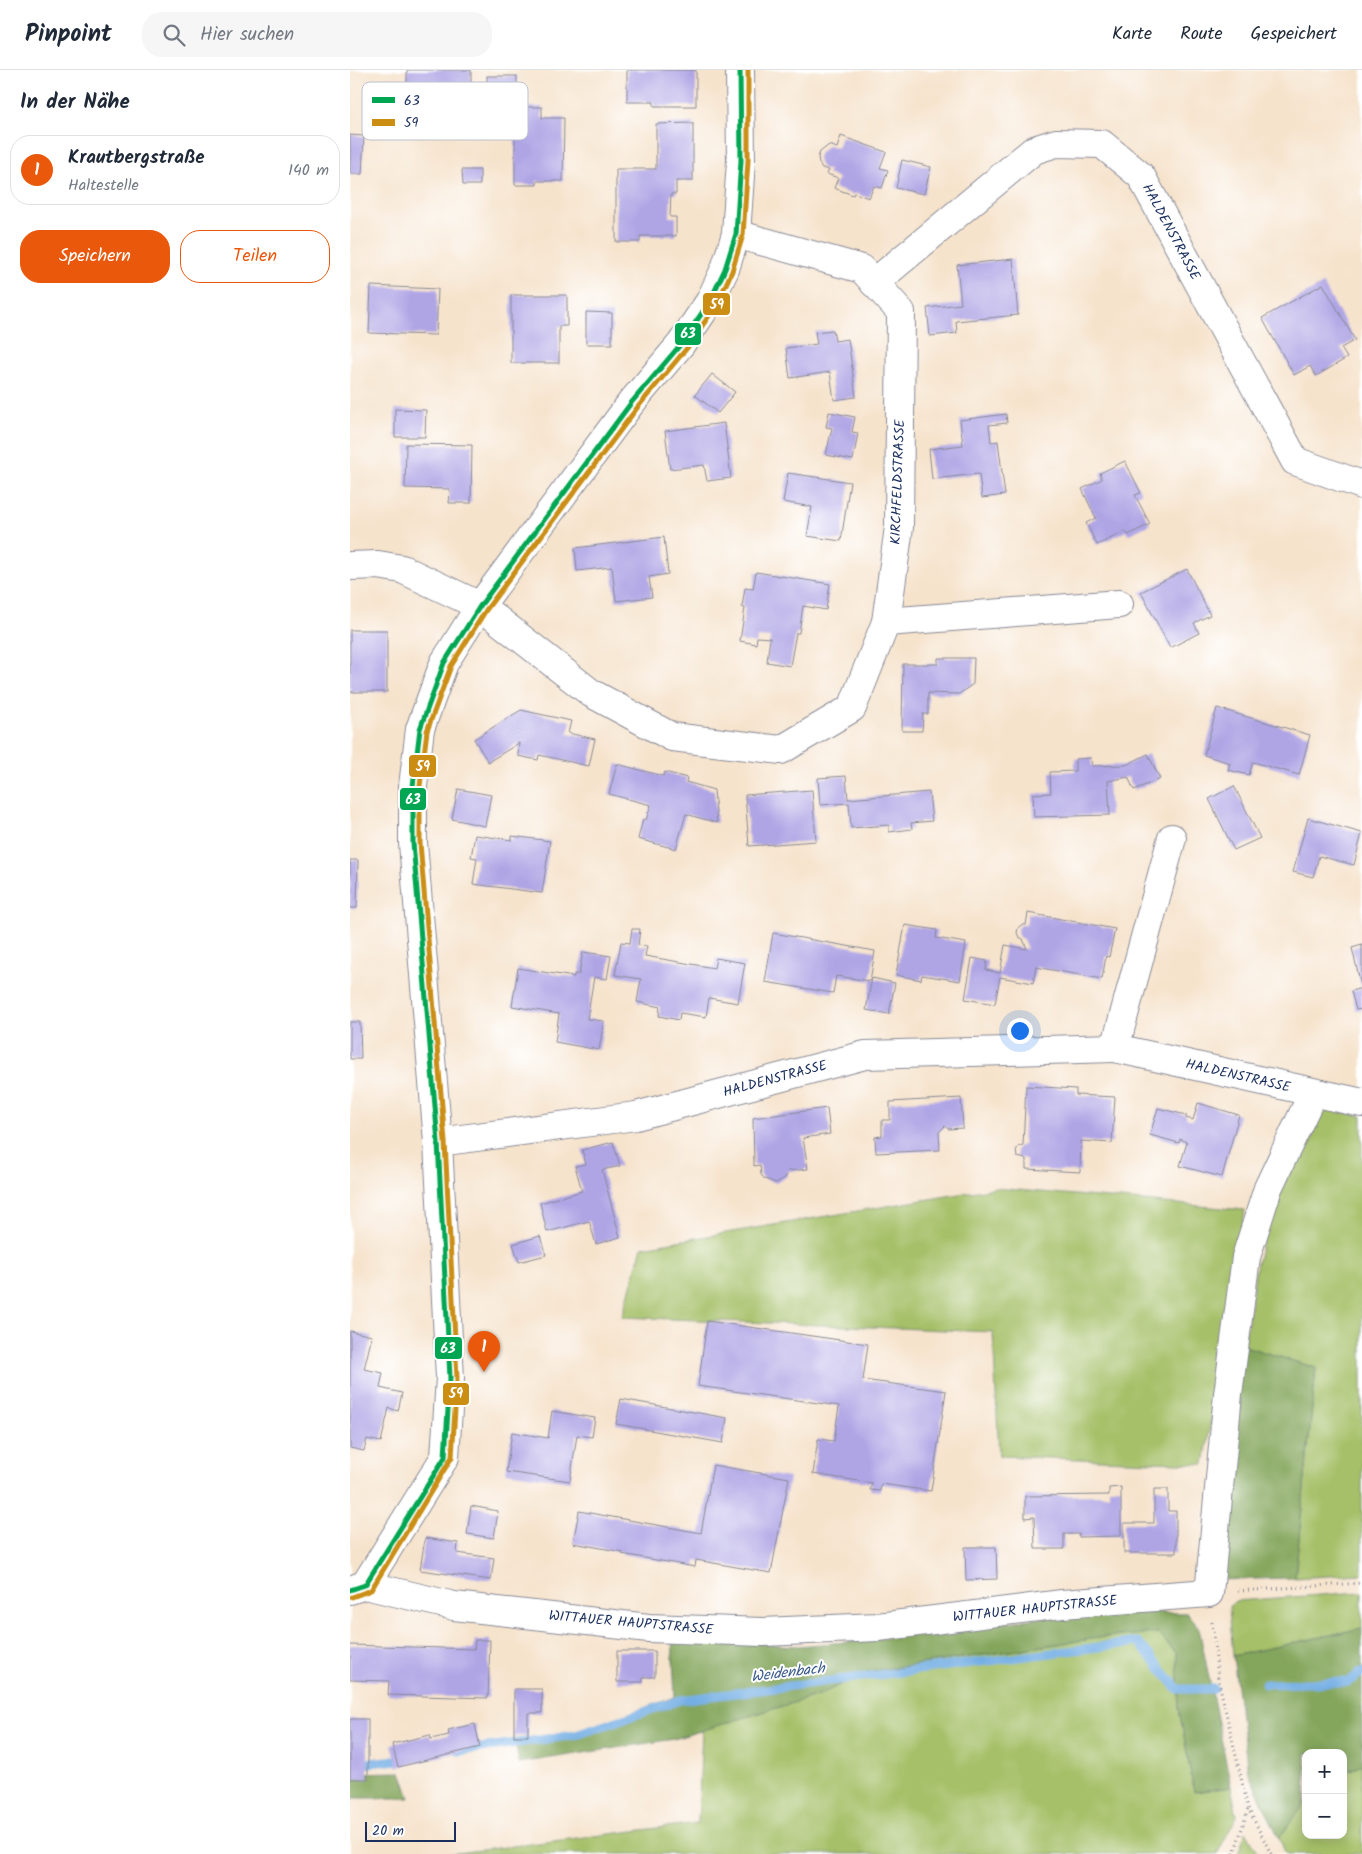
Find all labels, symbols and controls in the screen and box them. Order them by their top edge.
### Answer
search box [142,12,492,57]
text: Pinpoint [25,15,112,54]
text: Hier suchen [200,20,294,50]
text: Karte [1112,20,1152,49]
text: Route [1180,20,1223,49]
text: Gespeichert [1251,20,1337,49]
icon: search [160,21,188,49]
legend [362,82,528,140]
text: In der Nähe [20,86,130,119]
text: 63 [404,90,420,112]
text: 59 [404,112,419,134]
text: Krautbergstraße [68,143,205,173]
text: 1 [35,158,39,183]
text: 140 m [288,158,329,183]
text: Haltestelle [68,173,139,198]
street label: HALDENSTRASSE [1136,180,1206,285]
button: Speichern [20,230,170,283]
button: Teilen [180,230,330,283]
line badge: 59 [702,292,731,316]
text: 59 [709,294,724,316]
line badge: 63 [674,322,702,346]
text: 63 [680,323,696,345]
street label: KIRCHFELDSTRASSE [885,418,911,545]
line badge: 59 [408,754,437,778]
text: 59 [415,756,430,778]
line badge: 63 [399,787,427,811]
text: 63 [405,789,421,811]
your location [1007,1018,1033,1044]
street label: HALDENSTRASSE [1183,1053,1293,1099]
street label: HALDENSTRASSE [721,1054,830,1103]
pin: 1 [468,1331,500,1372]
line badge: 63 [434,1336,463,1360]
text: 63 [440,1338,456,1360]
line badge: 59 [442,1382,470,1406]
text: 59 [448,1383,463,1405]
street label: WITTAUER HAUPTSTRASSE [952,1589,1119,1629]
street label: WITTAUER HAUPTSTRASSE [548,1605,715,1641]
water label: Weidenbach [750,1656,828,1689]
map controls [1302,1749,1347,1839]
button: + [1302,1749,1347,1794]
button: − [1302,1794,1347,1839]
scale bar [365,1819,456,1842]
text: 20 m [372,1820,404,1842]

